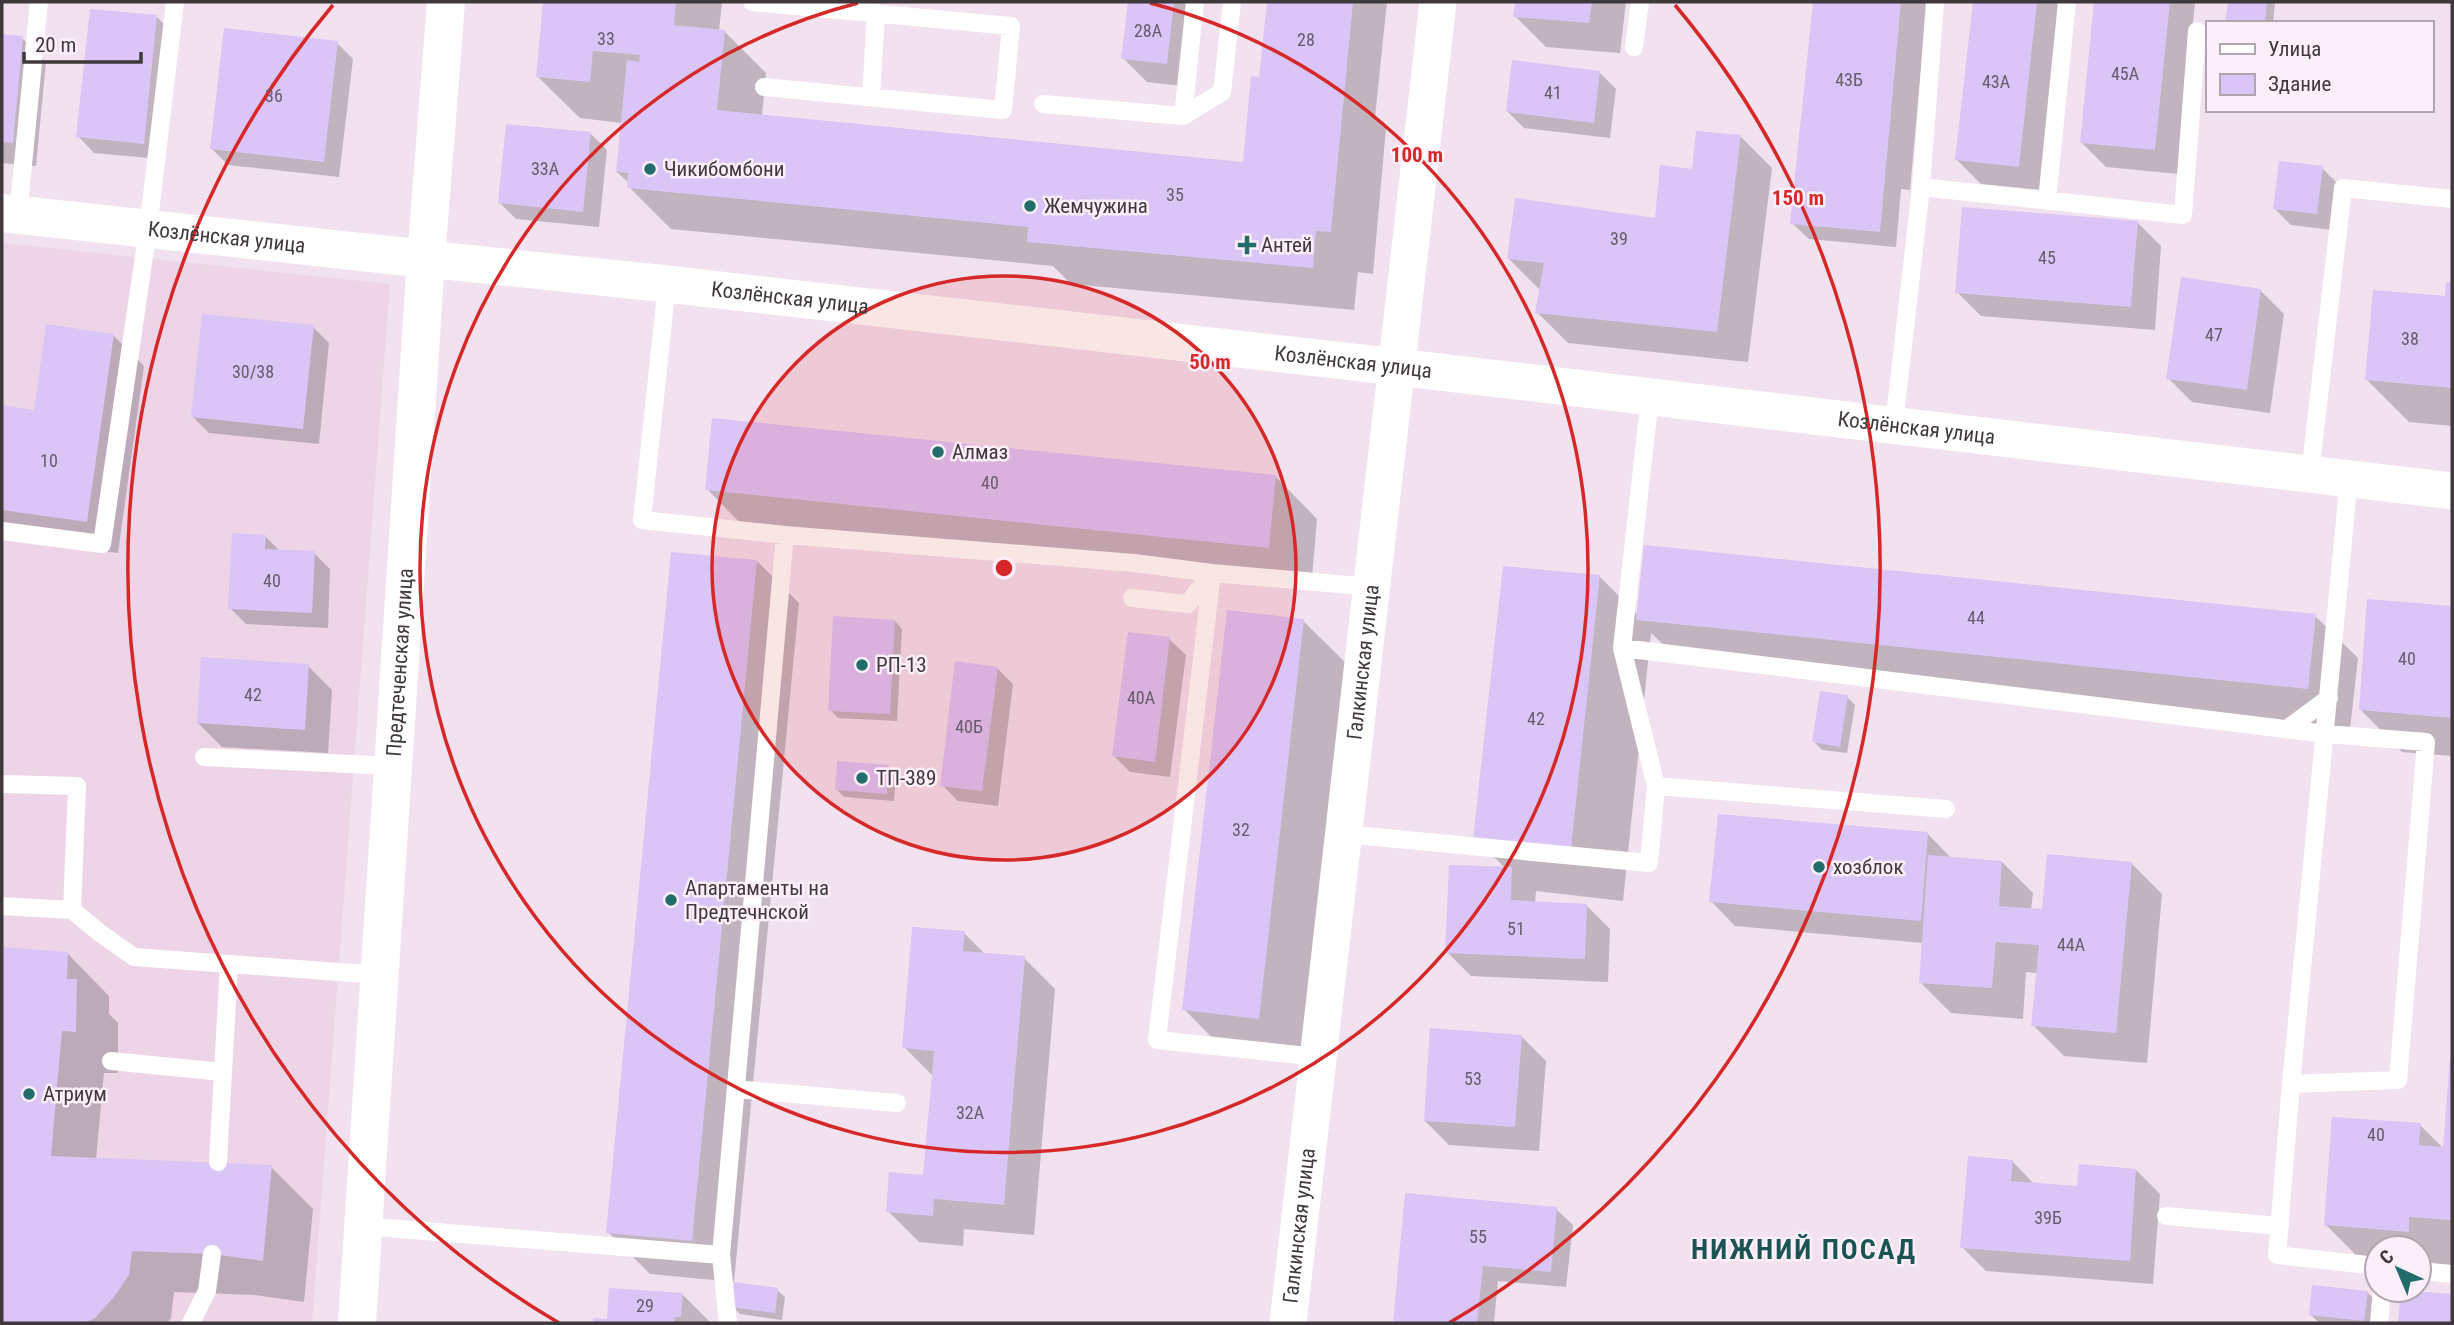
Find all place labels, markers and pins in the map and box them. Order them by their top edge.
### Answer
place label: Чикибомбони [664,157,784,181]
marker: Чикибомбони [642,161,658,177]
place label: Жемчужина [1044,194,1148,218]
marker: Жемчужина [1022,198,1038,214]
place label: Антей [1261,233,1312,257]
marker: Антей [1239,237,1255,253]
place label: Алмаз [952,440,1008,464]
marker: Алмаз [930,444,946,460]
centre of rings [992,556,1016,580]
place label: РП-13 [876,653,927,677]
marker: РП-13 [854,657,870,673]
place label: ТП-389 [876,766,936,790]
marker: ТП-389 [854,770,870,786]
place label: хозблок [1833,855,1903,879]
marker: хозблок [1811,859,1827,875]
place label: Апартаменты на Предтечнской [685,876,829,924]
marker: Апартаменты на Предтечнской [663,892,679,908]
place label: Атриум [43,1082,107,1106]
marker: Атриум [21,1086,37,1102]

